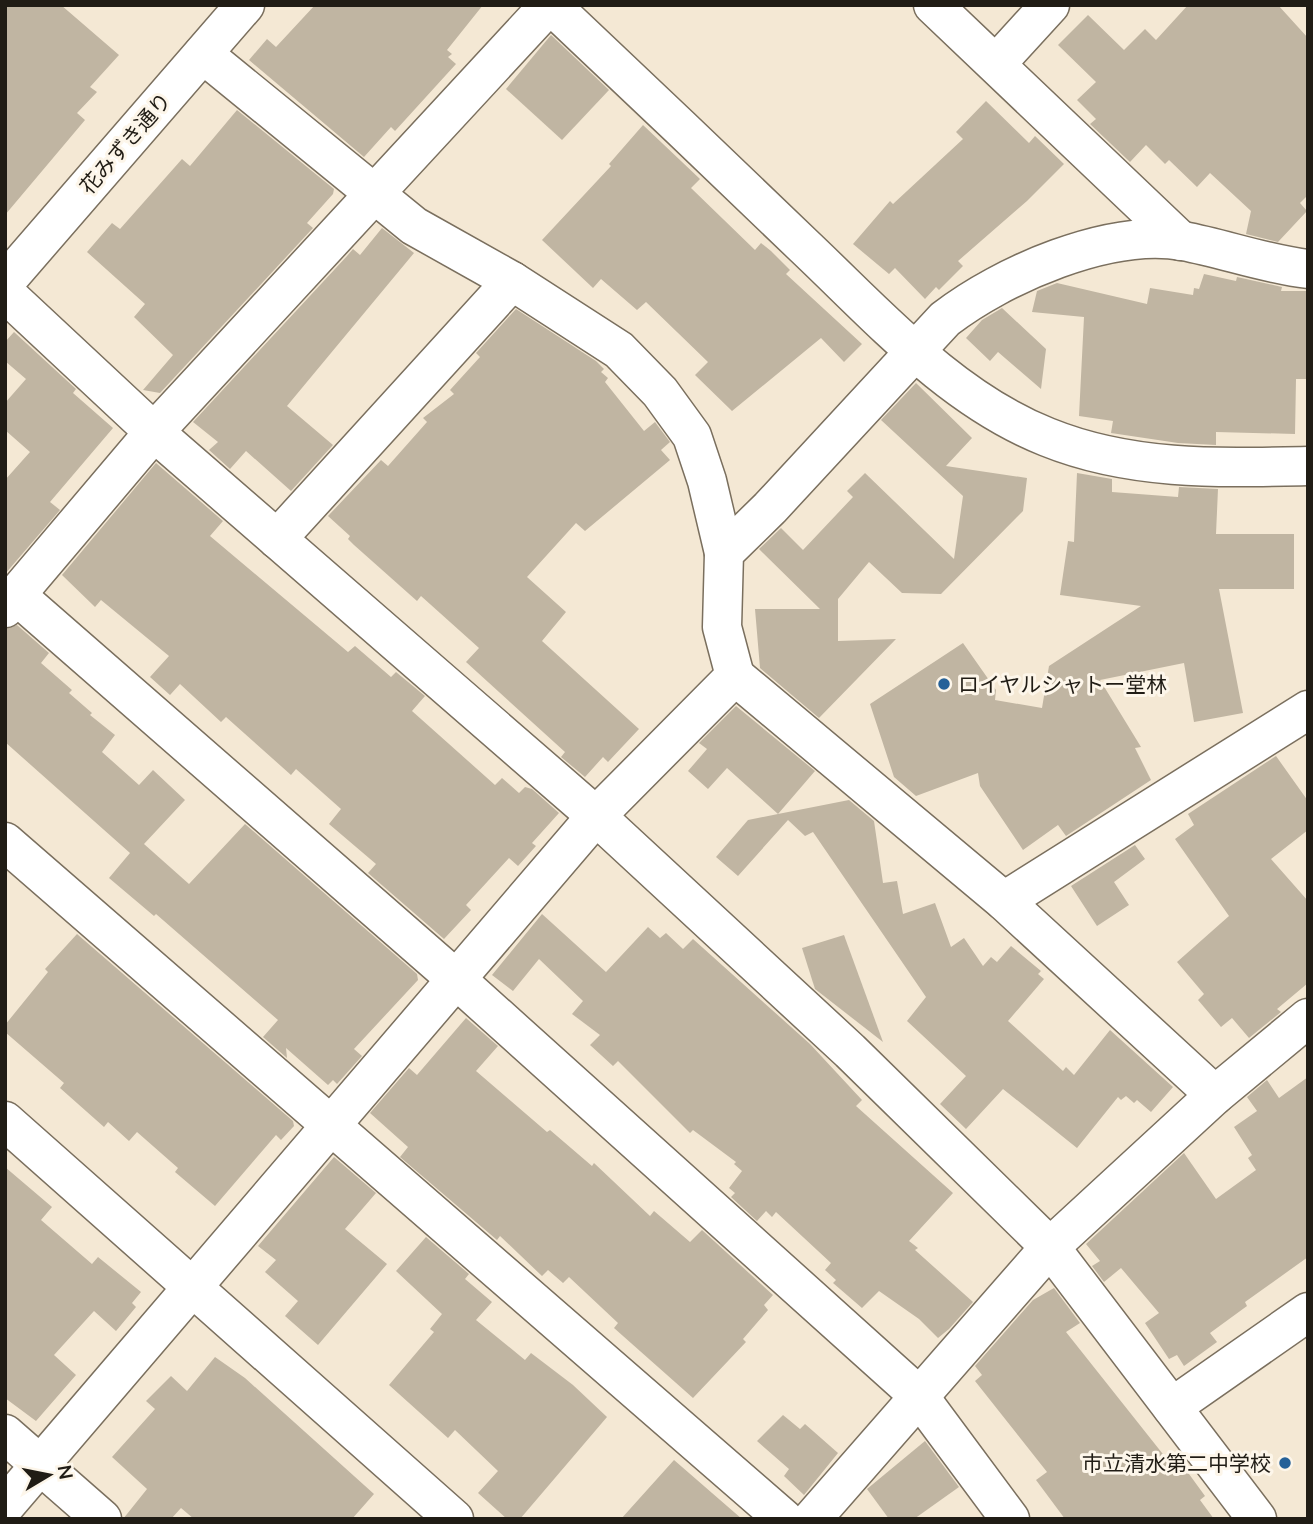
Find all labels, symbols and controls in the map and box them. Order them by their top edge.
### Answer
street label: 花みずき通り [74,87,176,199]
place label: ロイヤルシャトー堂林 [958,671,1167,697]
marker: ロイヤルシャトー堂林 [936,676,952,692]
north arrow [14,1440,84,1510]
place label: 市立清水第二中学校 [1082,1450,1271,1476]
marker: 市立清水第二中学校 [1277,1455,1293,1471]
text: N [53,1463,79,1481]

